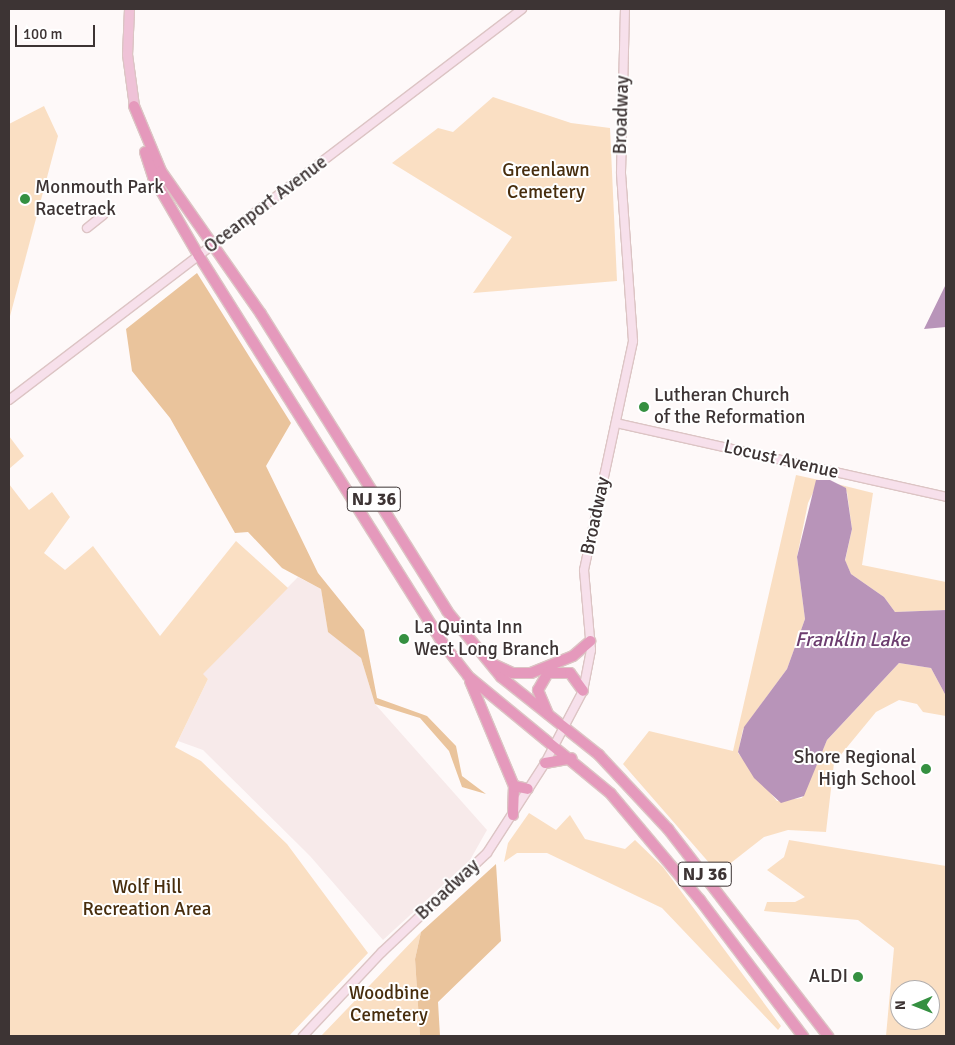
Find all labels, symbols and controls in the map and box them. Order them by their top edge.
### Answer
scale bar [18,15,98,47]
text: 100 m [23,25,63,43]
street label: Broadway [609,75,635,155]
street label: Oceanport Avenue [200,151,332,259]
park label: Greenlawn Cemetery [502,160,590,204]
place label: Monmouth Park Racetrack [35,177,164,221]
marker: Monmouth Park Racetrack [19,193,31,205]
place label: Lutheran Church of the Reformation [654,385,805,429]
marker: Lutheran Church of the Reformation [638,401,650,413]
street label: Locust Avenue [721,436,841,484]
street label: Broadway [577,475,615,557]
road number: NJ 36 [346,484,402,514]
place label: La Quinta Inn West Long Branch [414,617,559,661]
water label: Franklin Lake [795,627,909,651]
marker: La Quinta Inn West Long Branch [398,633,410,645]
place label: Shore Regional High School [794,747,916,791]
marker: Shore Regional High School [920,763,932,775]
street label: Broadway [411,855,485,925]
road number: NJ 36 [678,859,732,890]
park label: Wolf Hill Recreation Area [83,877,211,921]
place label: ALDI [809,966,848,988]
marker: ALDI [852,971,864,983]
north arrow [890,980,940,1030]
park label: Woodbine Cemetery [349,983,429,1027]
text: N [892,1000,909,1010]

